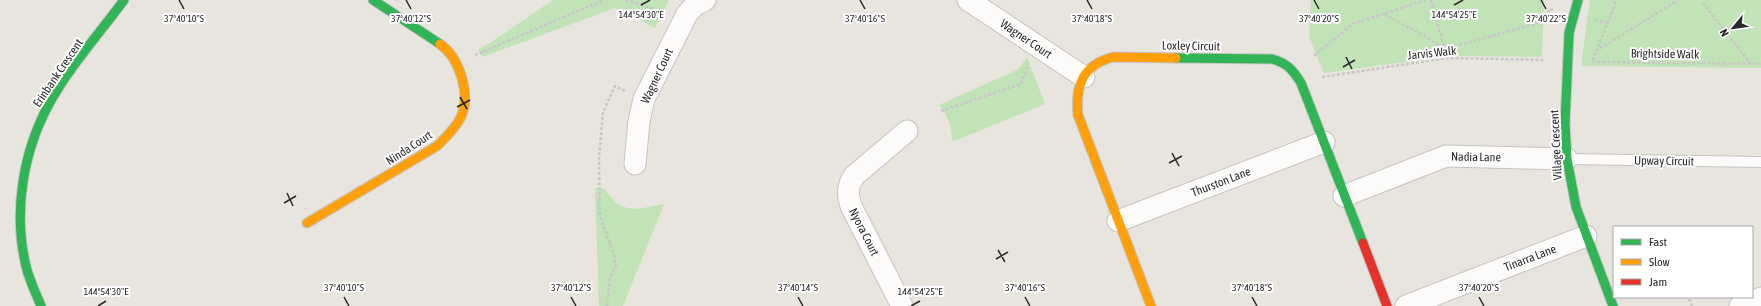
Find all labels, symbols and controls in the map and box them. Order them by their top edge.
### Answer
north arrow [1713,8,1753,48]
text: 144°54'30"E [619,9,664,20]
text: 144°54'25"E [1432,9,1477,20]
text: 37°40'10"S [164,13,204,24]
text: 37°40'12"S [391,13,431,24]
text: 37°40'16"S [845,13,885,24]
text: 37°40'18"S [1072,13,1112,24]
text: 37°40'20"S [1299,13,1339,24]
text: 37°40'22"S [1526,13,1566,24]
street label: Wagner Court [998,17,1055,62]
text: N [1717,27,1731,39]
street label: Erinbank Crescent [30,36,86,110]
street label: Loxley Circuit [1162,38,1221,54]
street label: Jarvis Walk [1407,43,1458,63]
street label: Wagner Court [638,46,676,106]
street label: Brightside Walk [1631,46,1700,62]
street label: Village Crescent [1547,109,1565,181]
street label: Ninda Court [383,128,435,168]
street label: Nadia Lane [1451,150,1501,164]
street label: Upway Circuit [1634,153,1695,169]
street label: Thurston Lane [1189,164,1253,200]
street label: Nyora Court [846,206,882,259]
legend [1613,226,1753,298]
text: Fast [1649,235,1667,249]
street label: Tinarra Lane [1502,242,1558,274]
text: Slow [1649,255,1670,269]
text: Jam [1649,275,1667,289]
text: 37°40'10"S [324,282,364,293]
text: 37°40'12"S [551,282,591,293]
text: 37°40'14"S [778,282,818,293]
text: 37°40'16"S [1005,282,1045,293]
text: 37°40'18"S [1232,282,1272,293]
text: 37°40'20"S [1459,282,1499,293]
text: 144°54'30"E [84,286,129,297]
text: 144°54'25"E [898,286,943,297]

